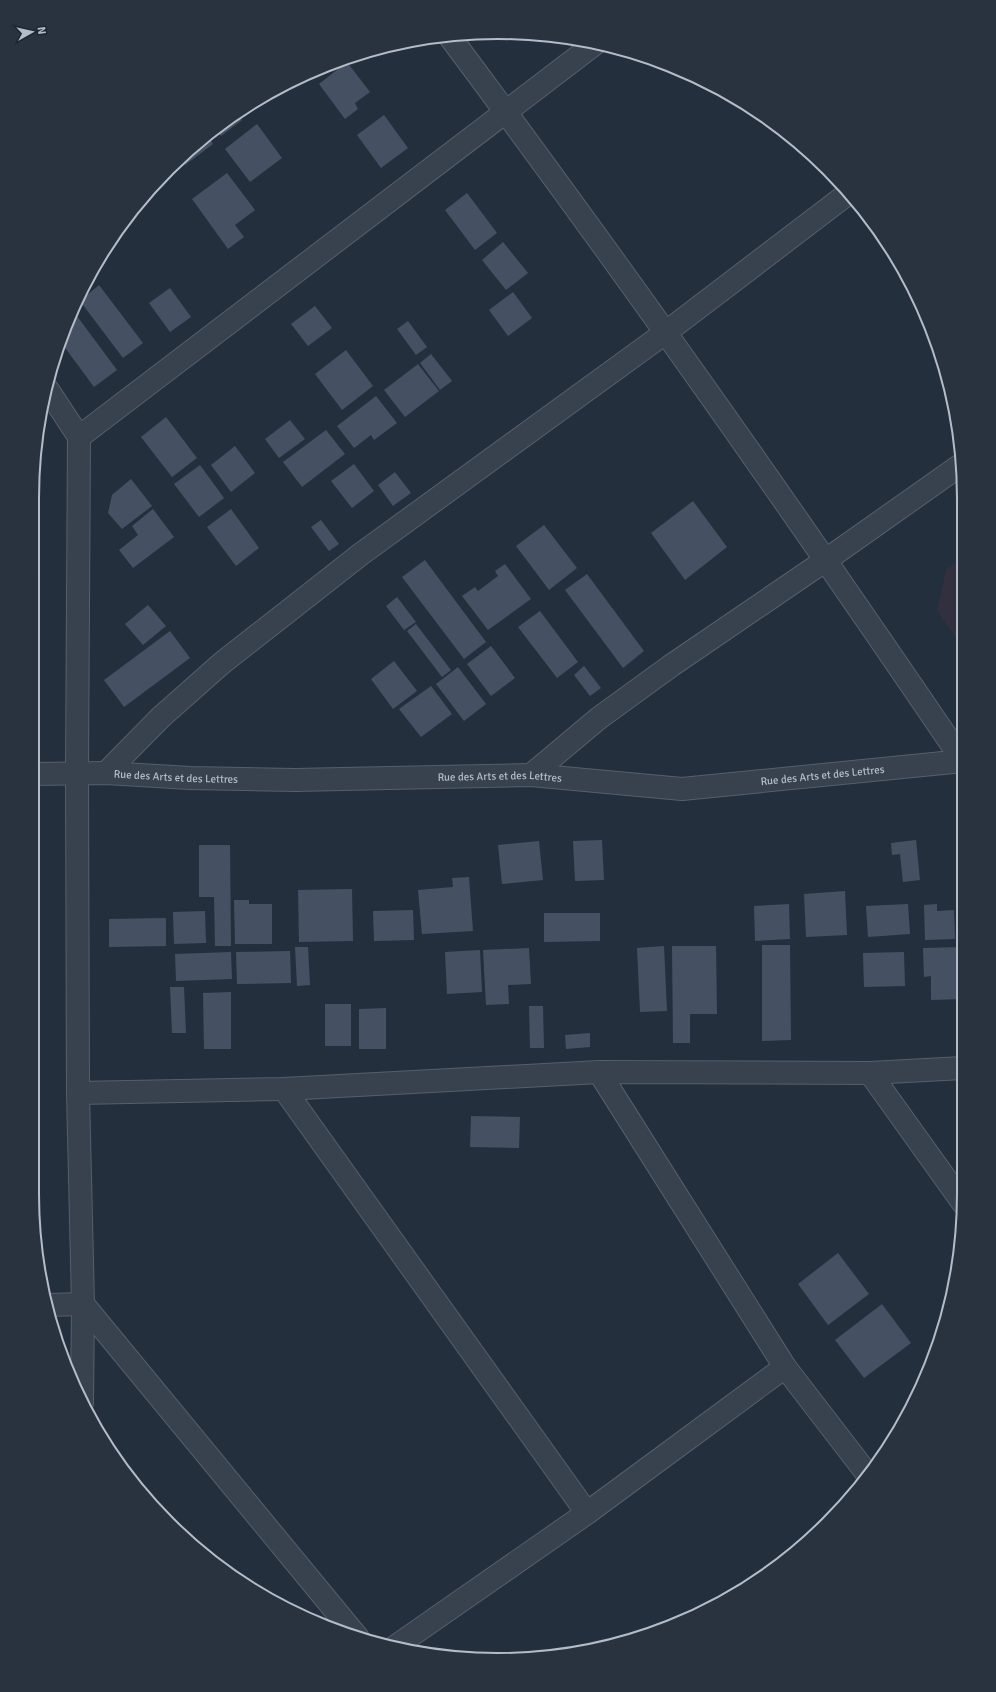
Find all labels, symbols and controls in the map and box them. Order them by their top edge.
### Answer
north arrow [12,12,52,52]
text: N [34,26,48,35]
street label: Rue des Arts et des Lettres [760,762,885,788]
street label: Rue des Arts et des Lettres [113,767,238,785]
street label: Rue des Arts et des Lettres [437,768,563,784]

